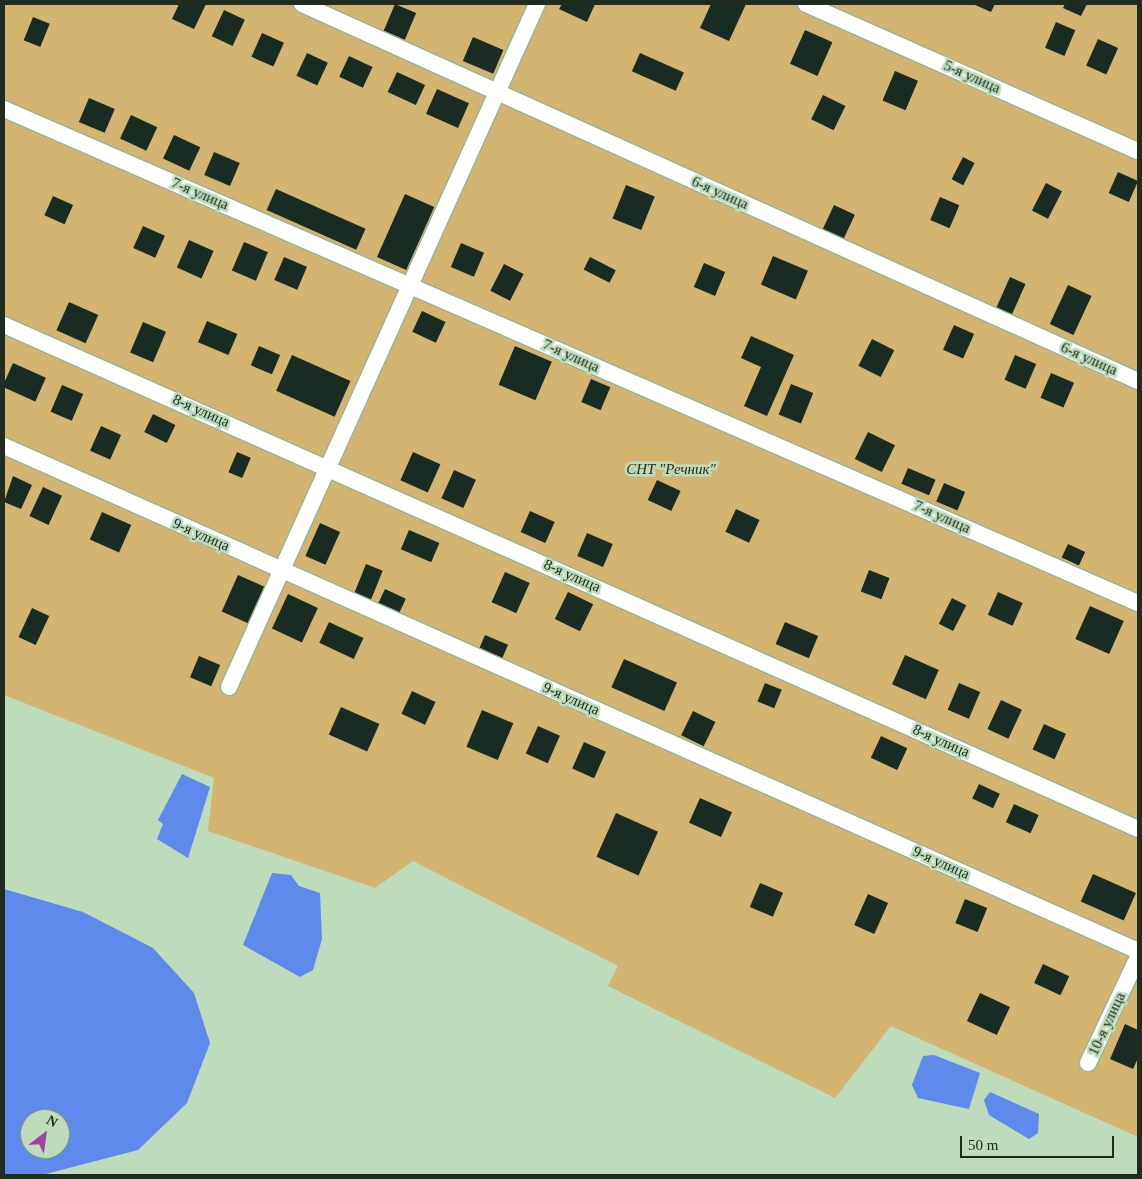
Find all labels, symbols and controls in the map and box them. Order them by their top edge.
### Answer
street label: 5-я улица [941,57,1003,97]
street label: 6-я улица [689,173,751,213]
street label: 7-я улица [169,174,231,214]
street label: 7-я улица [540,336,602,376]
street label: 6-я улица [1058,339,1120,379]
street label: 8-я улица [170,391,232,431]
park label: СНТ "Речник" [626,461,716,479]
street label: 7-я улица [911,497,973,537]
street label: 9-я улица [170,515,232,555]
street label: 8-я улица [541,556,603,596]
street label: 9-я улица [540,679,602,719]
street label: 8-я улица [910,721,972,761]
street label: 9-я улица [910,843,972,883]
street label: 10-я улица [1085,990,1129,1058]
north arrow [20,1109,70,1159]
text: N [44,1112,60,1130]
scale bar [962,1126,1116,1158]
text: 50 m [968,1137,998,1153]

